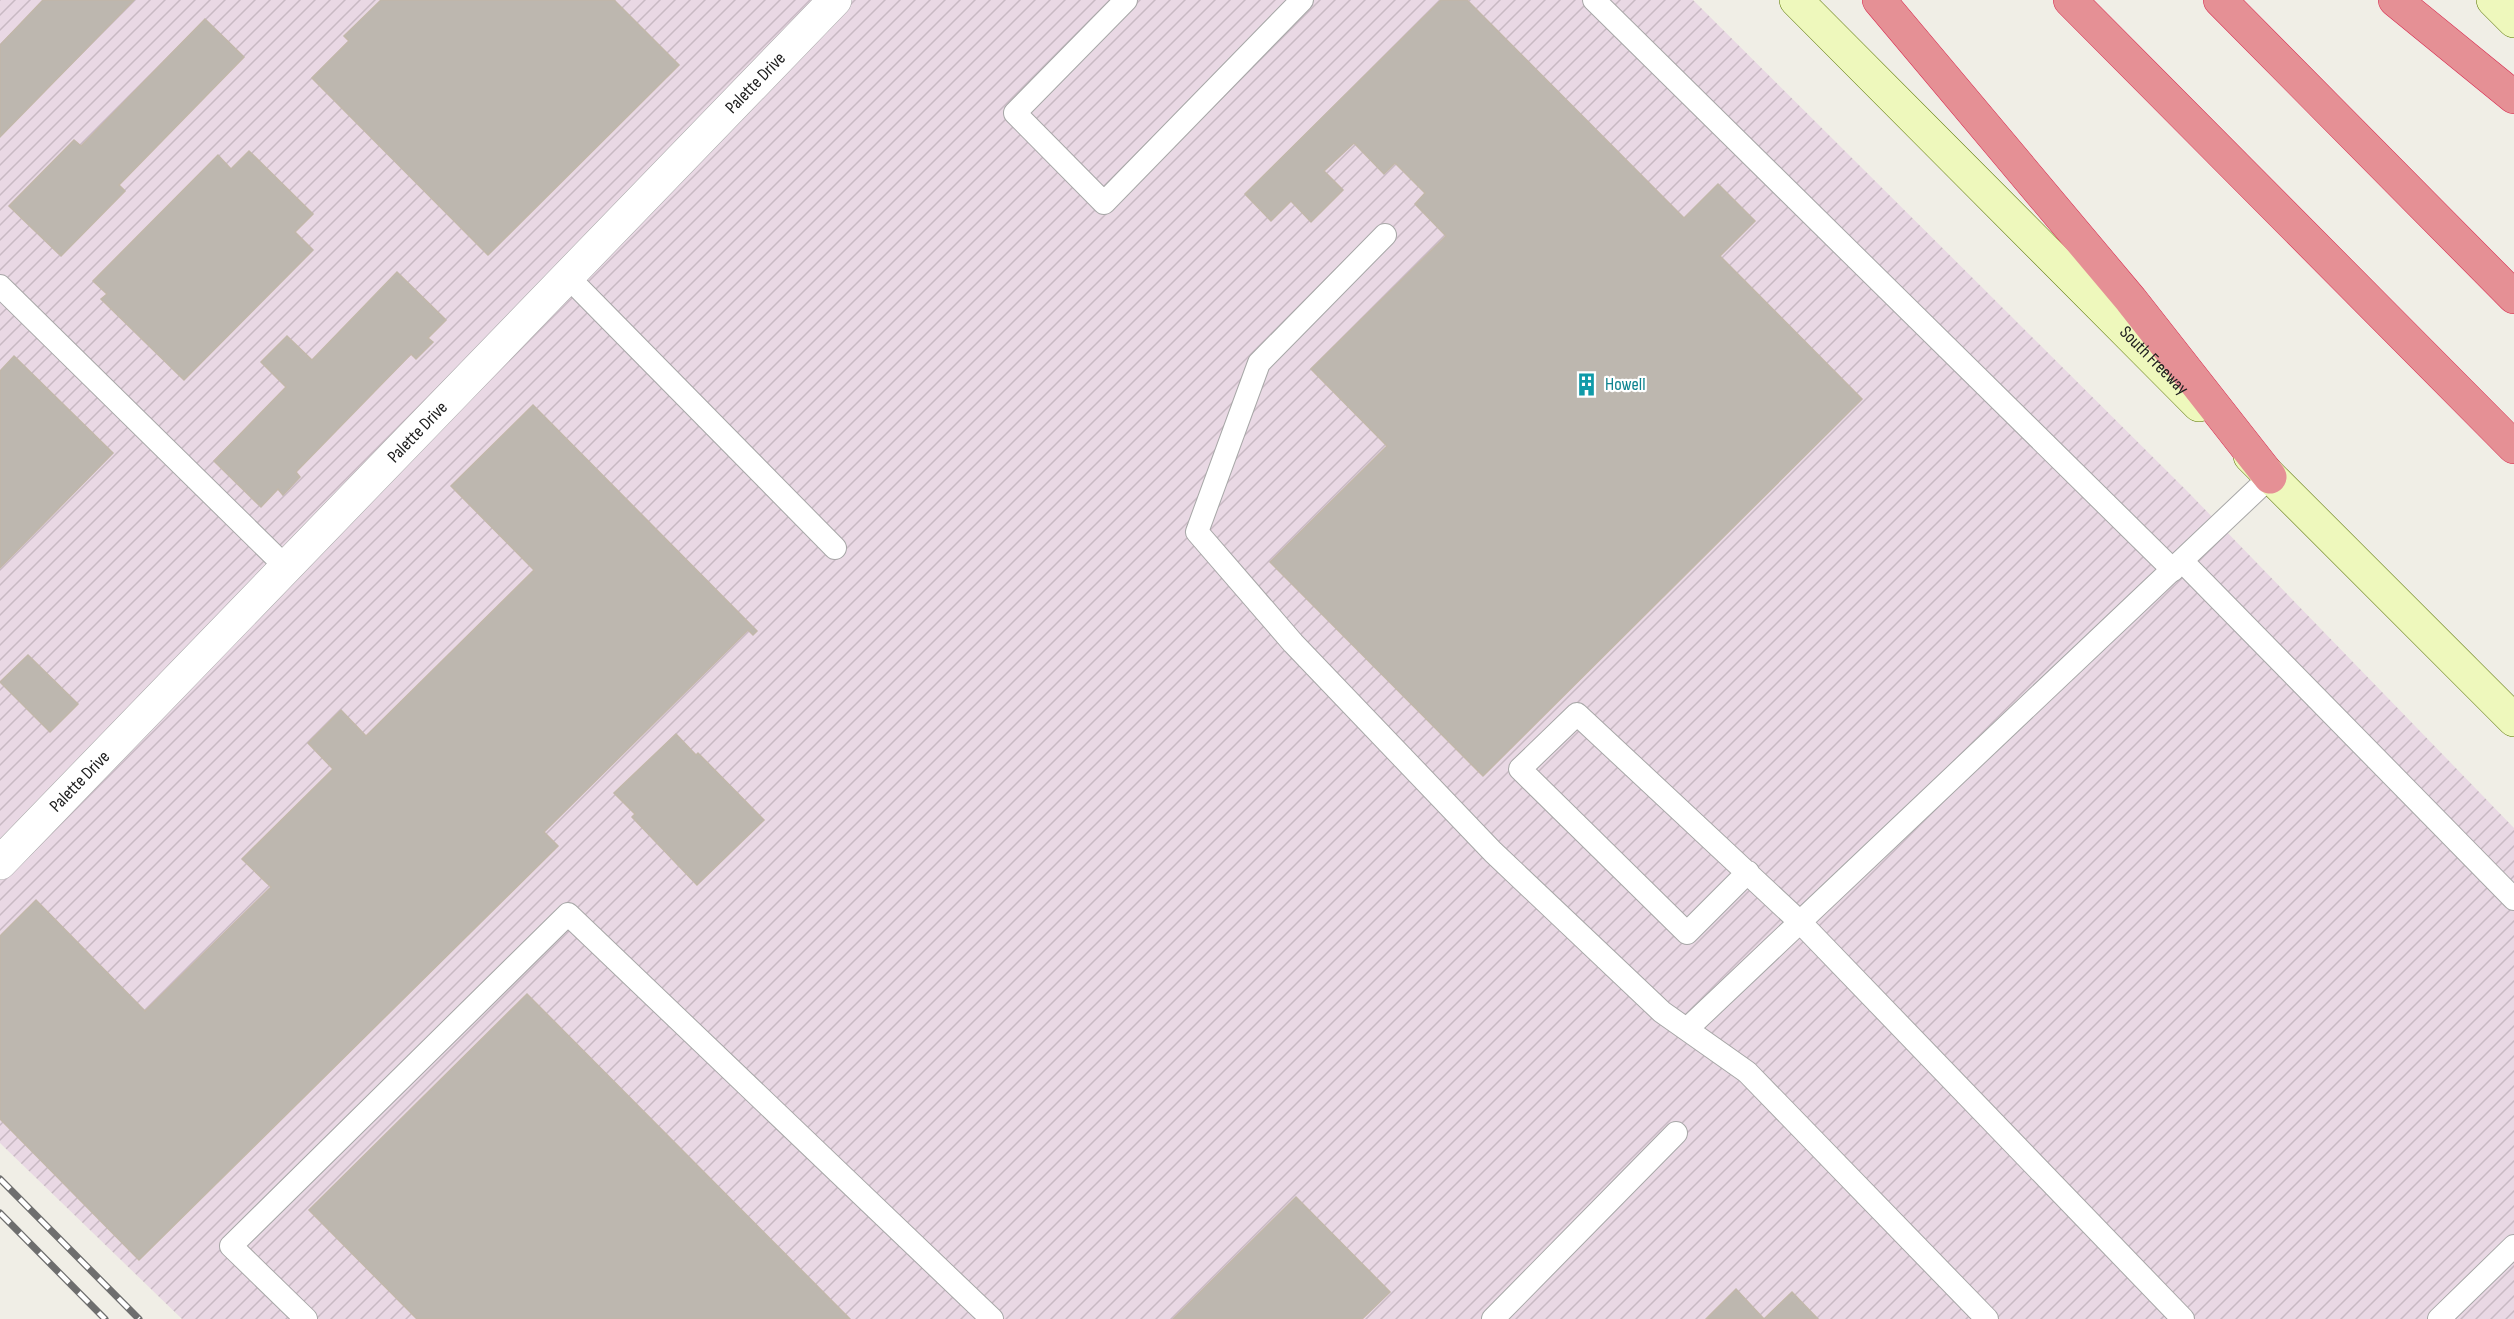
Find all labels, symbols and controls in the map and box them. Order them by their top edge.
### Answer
street label: Palette Drive [721,48,790,118]
street label: South Freeway [2115,322,2193,399]
building icon: Howell [1574,371,1600,397]
place label: Howell [1605,374,1646,395]
street label: Palette Drive [383,397,452,467]
street label: Palette Drive [45,746,114,816]

